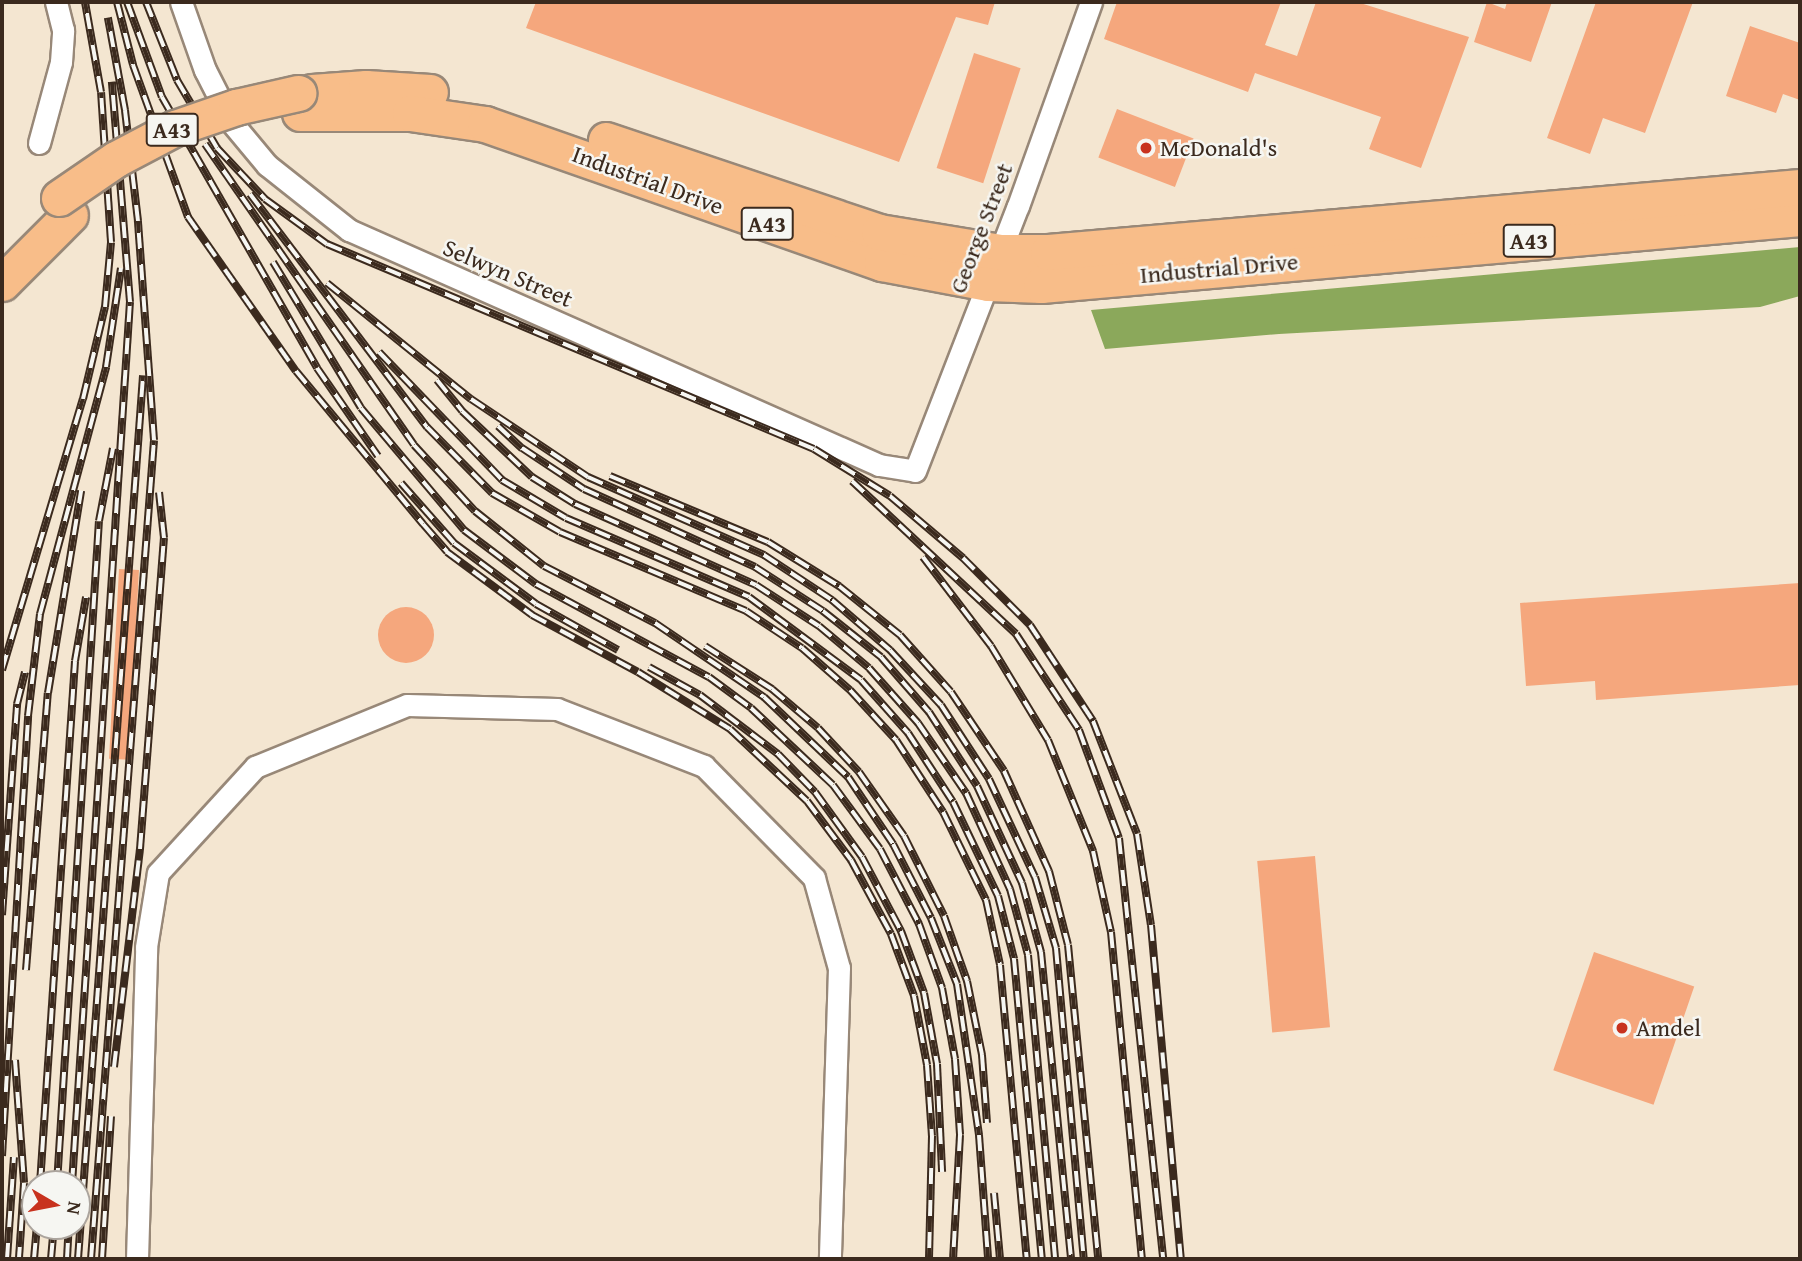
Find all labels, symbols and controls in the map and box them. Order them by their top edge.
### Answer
road number: A43 [144,111,200,150]
place label: McDonald's [1160,134,1277,162]
street label: Industrial Drive [569,139,727,221]
marker: McDonald's [1138,140,1154,156]
street label: George Street [943,159,1019,297]
road number: A43 [739,204,795,244]
road number: A43 [1501,222,1557,260]
street label: Selwyn Street [439,233,577,313]
street label: Industrial Drive [1139,247,1299,289]
place label: Amdel [1636,1014,1701,1042]
marker: Amdel [1614,1020,1630,1036]
north arrow [21,1170,91,1240]
text: N [60,1200,90,1217]

